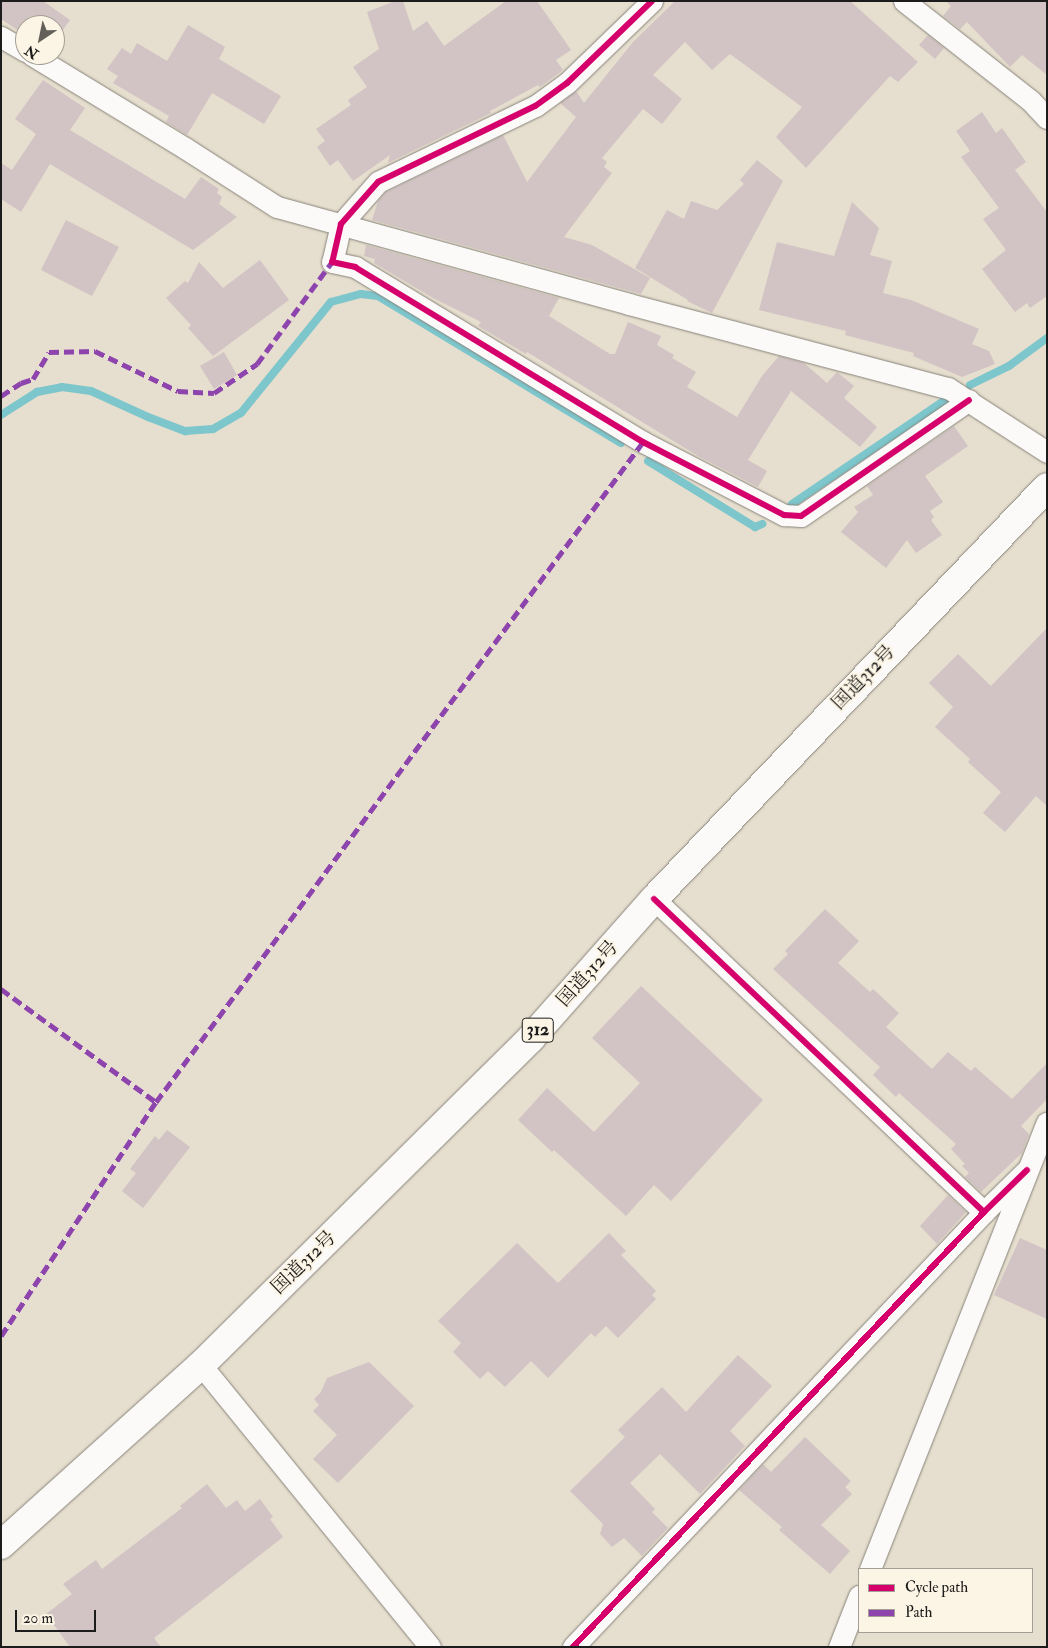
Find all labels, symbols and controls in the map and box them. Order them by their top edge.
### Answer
north arrow [15,15,65,65]
text: N [22,41,42,63]
street label: 国道312号 [828,641,900,715]
street label: 国道312号 [553,936,623,1012]
road number: 312 [522,1014,554,1046]
street label: 国道312号 [267,1227,341,1299]
legend [858,1568,1033,1633]
text: Cycle path [905,1578,968,1597]
scale bar [18,1600,99,1632]
text: Path [905,1603,932,1622]
text: 20 m [23,1609,53,1628]

